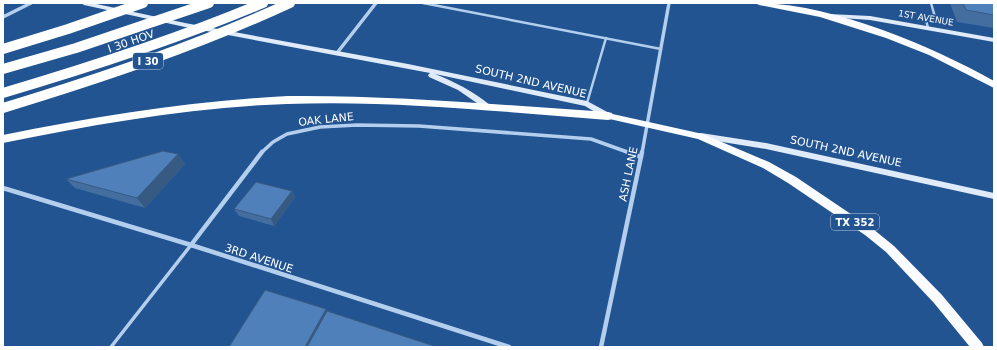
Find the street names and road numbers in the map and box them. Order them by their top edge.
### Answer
street label: 1ST AVENUE [897,8,955,28]
street label: I 30 HOV [106,27,157,56]
road number: I 30 [133,53,163,69]
street label: SOUTH 2ND AVENUE [474,62,588,101]
street label: OAK LANE [298,110,355,129]
street label: SOUTH 2ND AVENUE [789,133,903,170]
street label: ASH LANE [616,146,641,203]
road number: TX 352 [831,214,879,230]
street label: 3RD AVENUE [223,241,295,276]

